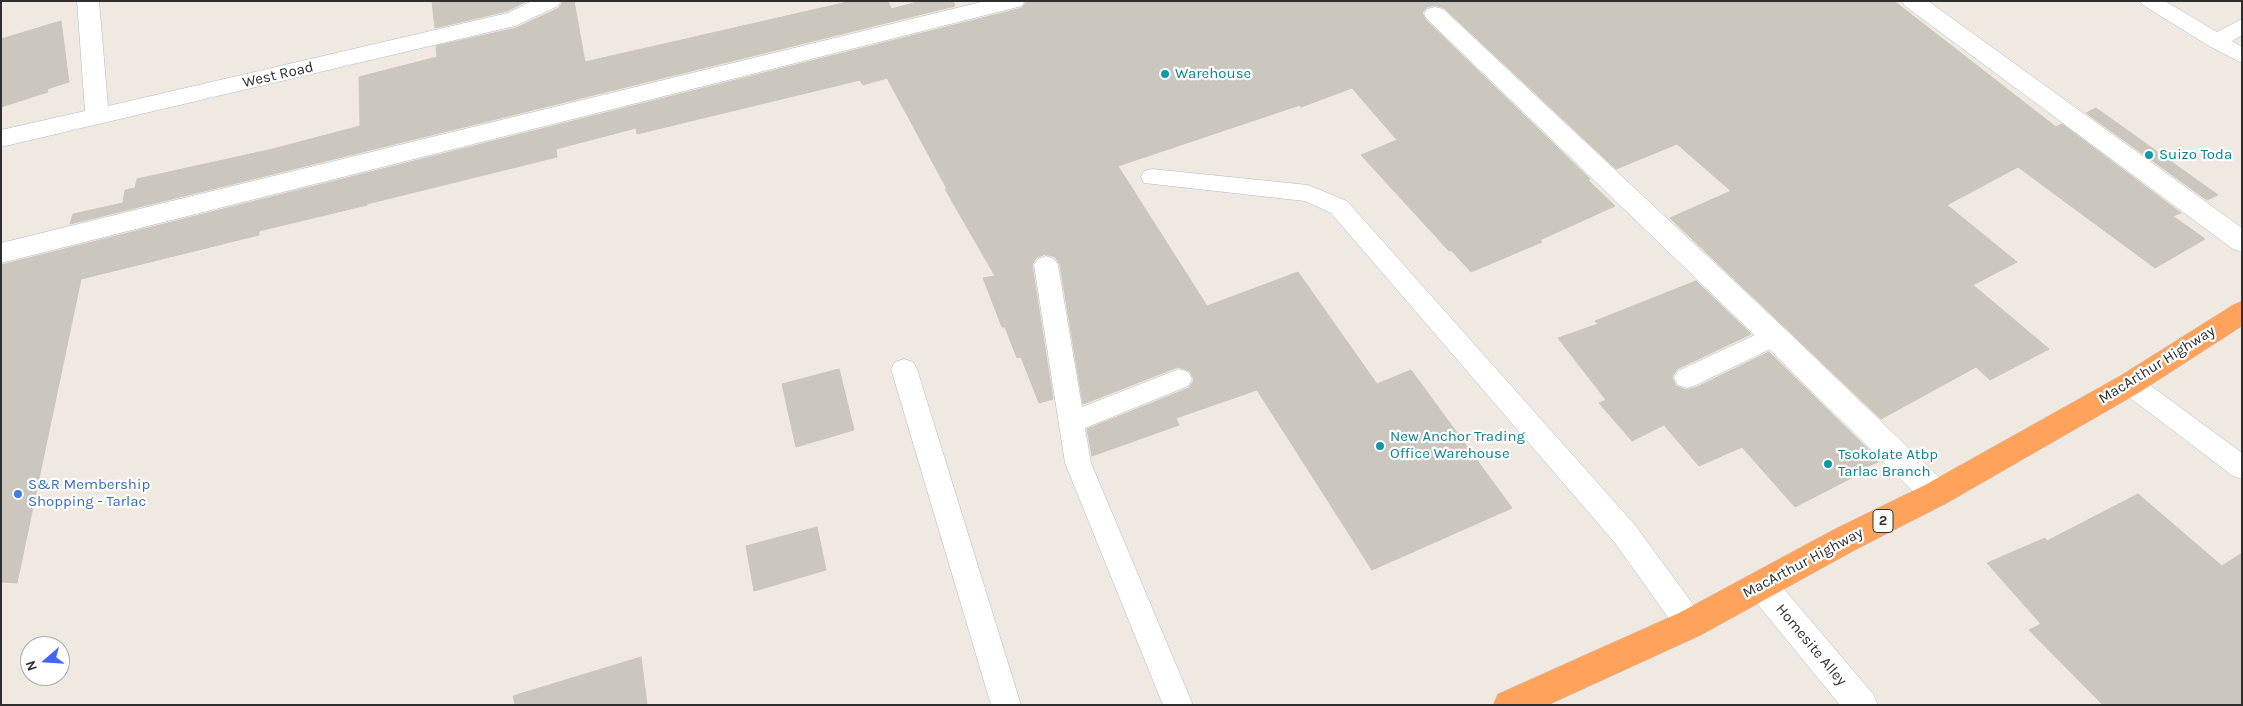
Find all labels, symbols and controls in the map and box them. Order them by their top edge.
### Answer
street label: West Road [241,58,315,92]
place label: Warehouse [1175,65,1251,83]
marker: Warehouse [1159,68,1171,80]
place label: Suizo Toda [2159,146,2232,164]
marker: Suizo Toda [2143,149,2155,161]
street label: MacArthur Highway [2096,322,2218,408]
place label: New Anchor Trading Office Warehouse [1390,428,1525,463]
marker: New Anchor Trading Office Warehouse [1374,440,1386,452]
place label: Tsokolate Atbp Tarlac Branch [1838,446,1938,481]
marker: Tsokolate Atbp Tarlac Branch [1822,458,1834,470]
place label: S&R Membership Shopping - Tarlac [28,476,150,511]
marker: S&R Membership Shopping - Tarlac [12,488,24,500]
road number: 2 [1873,510,1893,532]
street label: MacArthur Highway [1740,524,1866,602]
street label: Homesite Alley [1772,601,1850,689]
north arrow [20,636,70,686]
text: N [22,658,41,673]

